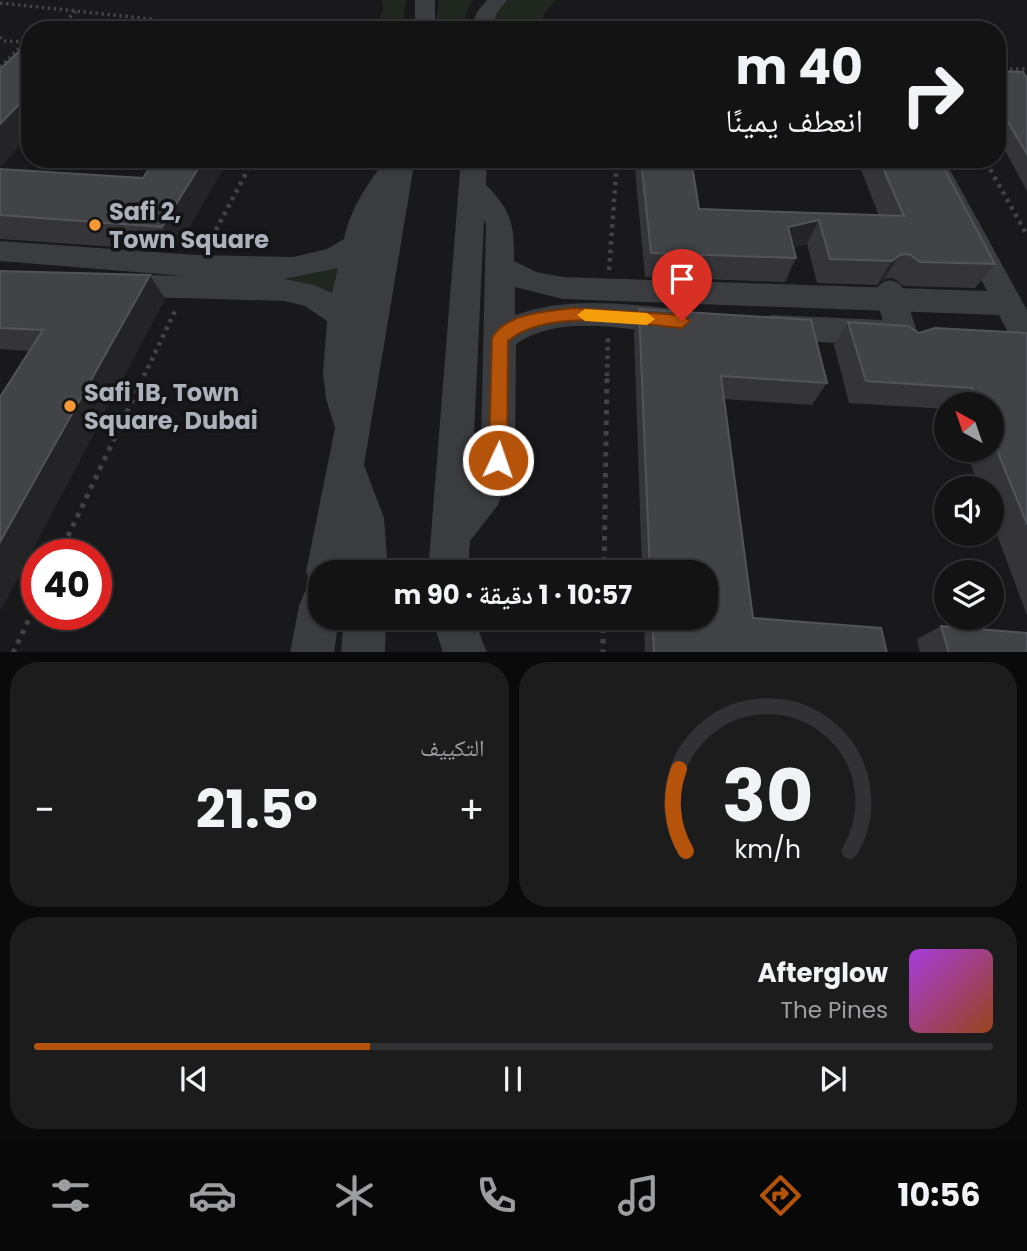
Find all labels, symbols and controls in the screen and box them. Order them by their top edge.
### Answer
text: 40 m [736,33,863,101]
icon: right [887,49,978,140]
text: انعطف يمينًا [725,98,863,143]
place label: Safi 2, Town Square [109,195,269,256]
marker: Safi 2, Town Square [87,217,103,233]
pin [652,249,712,321]
icon: arrive [663,260,701,298]
place label: Safi 1B, Town Square, Dubai [84,376,258,437]
north arrow [934,392,1004,462]
map controls [934,392,1004,630]
marker: Safi 1B, Town Square, Dubai [62,398,78,414]
position arrow [461,423,535,497]
button: sound [934,476,1004,546]
speed limit sign: 40 [21,539,112,630]
button: layers [934,560,1004,630]
text: 10:57 · 1 دقيقة · 90 m [394,577,632,613]
text: التكييف [420,732,485,764]
text: 30 [722,745,814,846]
text: 21.5° [196,773,318,846]
text: − [34,783,55,836]
text: + [459,783,485,836]
text: km/h [734,831,801,866]
text: Afterglow [757,955,888,991]
text: The Pines [780,994,888,1026]
icon: previous [175,1060,213,1098]
icon: pause [494,1060,532,1098]
icon: next [814,1060,852,1098]
icon: filters [46,1171,95,1220]
icon: car [188,1171,237,1220]
icon: climate [330,1171,379,1220]
icon: phone [472,1171,521,1220]
icon: music [614,1171,663,1220]
icon: directions [756,1171,805,1220]
text: 10:56 [897,1172,981,1217]

